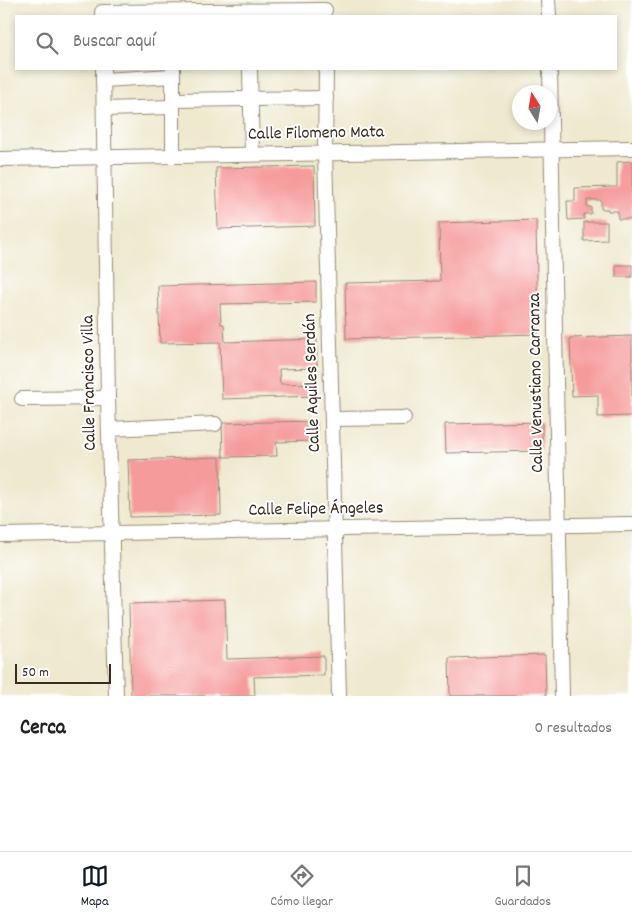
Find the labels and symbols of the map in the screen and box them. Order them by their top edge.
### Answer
north arrow [512,85,557,130]
street label: Calle Filomeno Mata [248,120,385,148]
street label: Calle Venustiano Carranza [523,292,551,473]
street label: Calle Aquiles Serdán [298,313,328,453]
street label: Calle Francisco Villa [76,314,104,451]
street label: Calle Felipe Ángeles [248,496,384,524]
scale bar [15,661,111,684]

